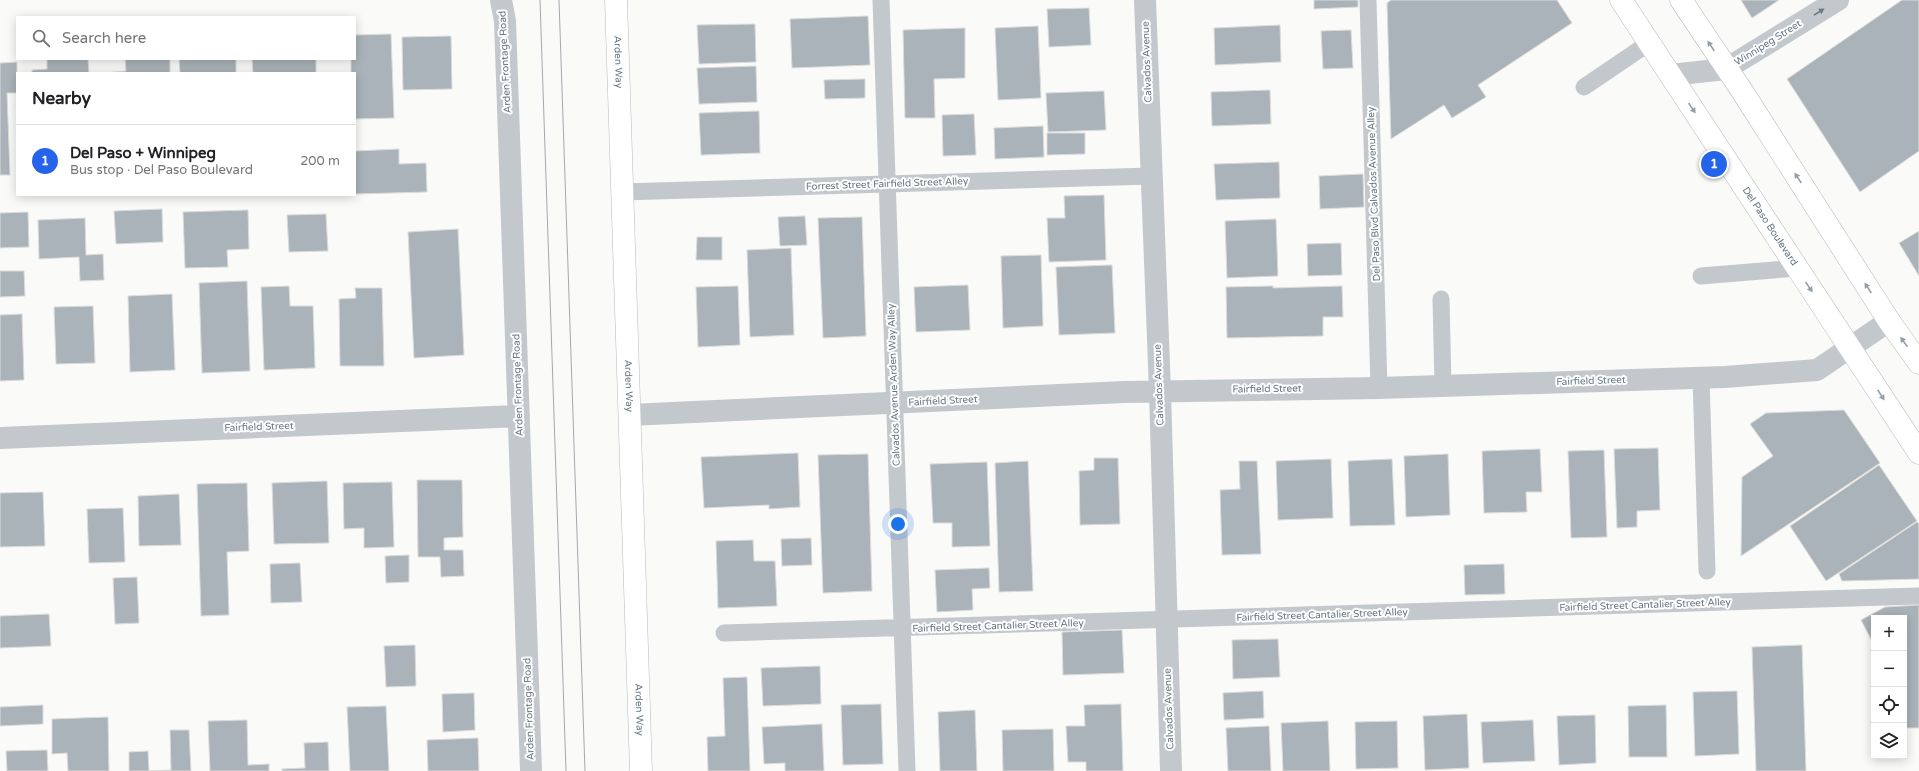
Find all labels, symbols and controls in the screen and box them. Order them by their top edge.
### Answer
one-way arrow [1813,8,1825,15]
street label: Arden Frontage Road [496,11,514,113]
search box [16,16,356,60]
street label: Winnipeg Street [1732,18,1804,68]
street label: Calvados Avenue [1140,21,1154,103]
icon: search [30,27,52,49]
text: Search here [62,29,146,47]
street label: Arden Way [611,36,625,89]
one-way arrow [1708,40,1715,52]
text: Nearby [32,88,91,109]
one-way arrow [1688,102,1696,113]
street label: Del Paso Blvd Calvados Avenue Alley [1365,106,1383,281]
text: Del Paso + Winnipeg [70,144,216,162]
pin: 1 [1701,149,1727,179]
text: 1 [41,153,49,169]
text: 200 m [300,153,340,169]
text: Bus stop · Del Paso Boulevard [70,162,253,178]
one-way arrow [1794,173,1802,184]
street label: Forrest Street Fairfield Street Alley [806,175,969,193]
street label: Del Paso Boulevard [1740,185,1800,268]
one-way arrow [1806,281,1813,292]
one-way arrow [1864,283,1872,293]
street label: Calvados Avenue Arden Way Alley [885,303,903,466]
street label: Arden Frontage Road [510,334,526,436]
one-way arrow [1900,337,1908,347]
street label: Calvados Avenue [1152,344,1166,426]
street label: Arden Way [622,359,635,413]
street label: Fairfield Street [1556,374,1626,388]
street label: Fairfield Street [1232,382,1302,396]
one-way arrow [1877,390,1885,400]
street label: Fairfield Street [908,393,978,409]
street label: Fairfield Street [224,420,294,434]
your location [888,514,908,534]
street label: Fairfield Street Cantalier Street Alley [1559,596,1732,614]
street label: Fairfield Street Cantalier Street Alley [1236,606,1409,624]
map controls [1871,615,1907,759]
button: + [1871,615,1907,651]
street label: Fairfield Street Cantalier Street Alley [912,617,1085,635]
button: − [1871,651,1907,687]
street label: Arden Frontage Road [521,658,537,760]
street label: Calvados Avenue [1162,668,1176,750]
street label: Arden Way [632,683,646,737]
button: locate [1871,687,1907,723]
button: layers [1871,723,1907,759]

